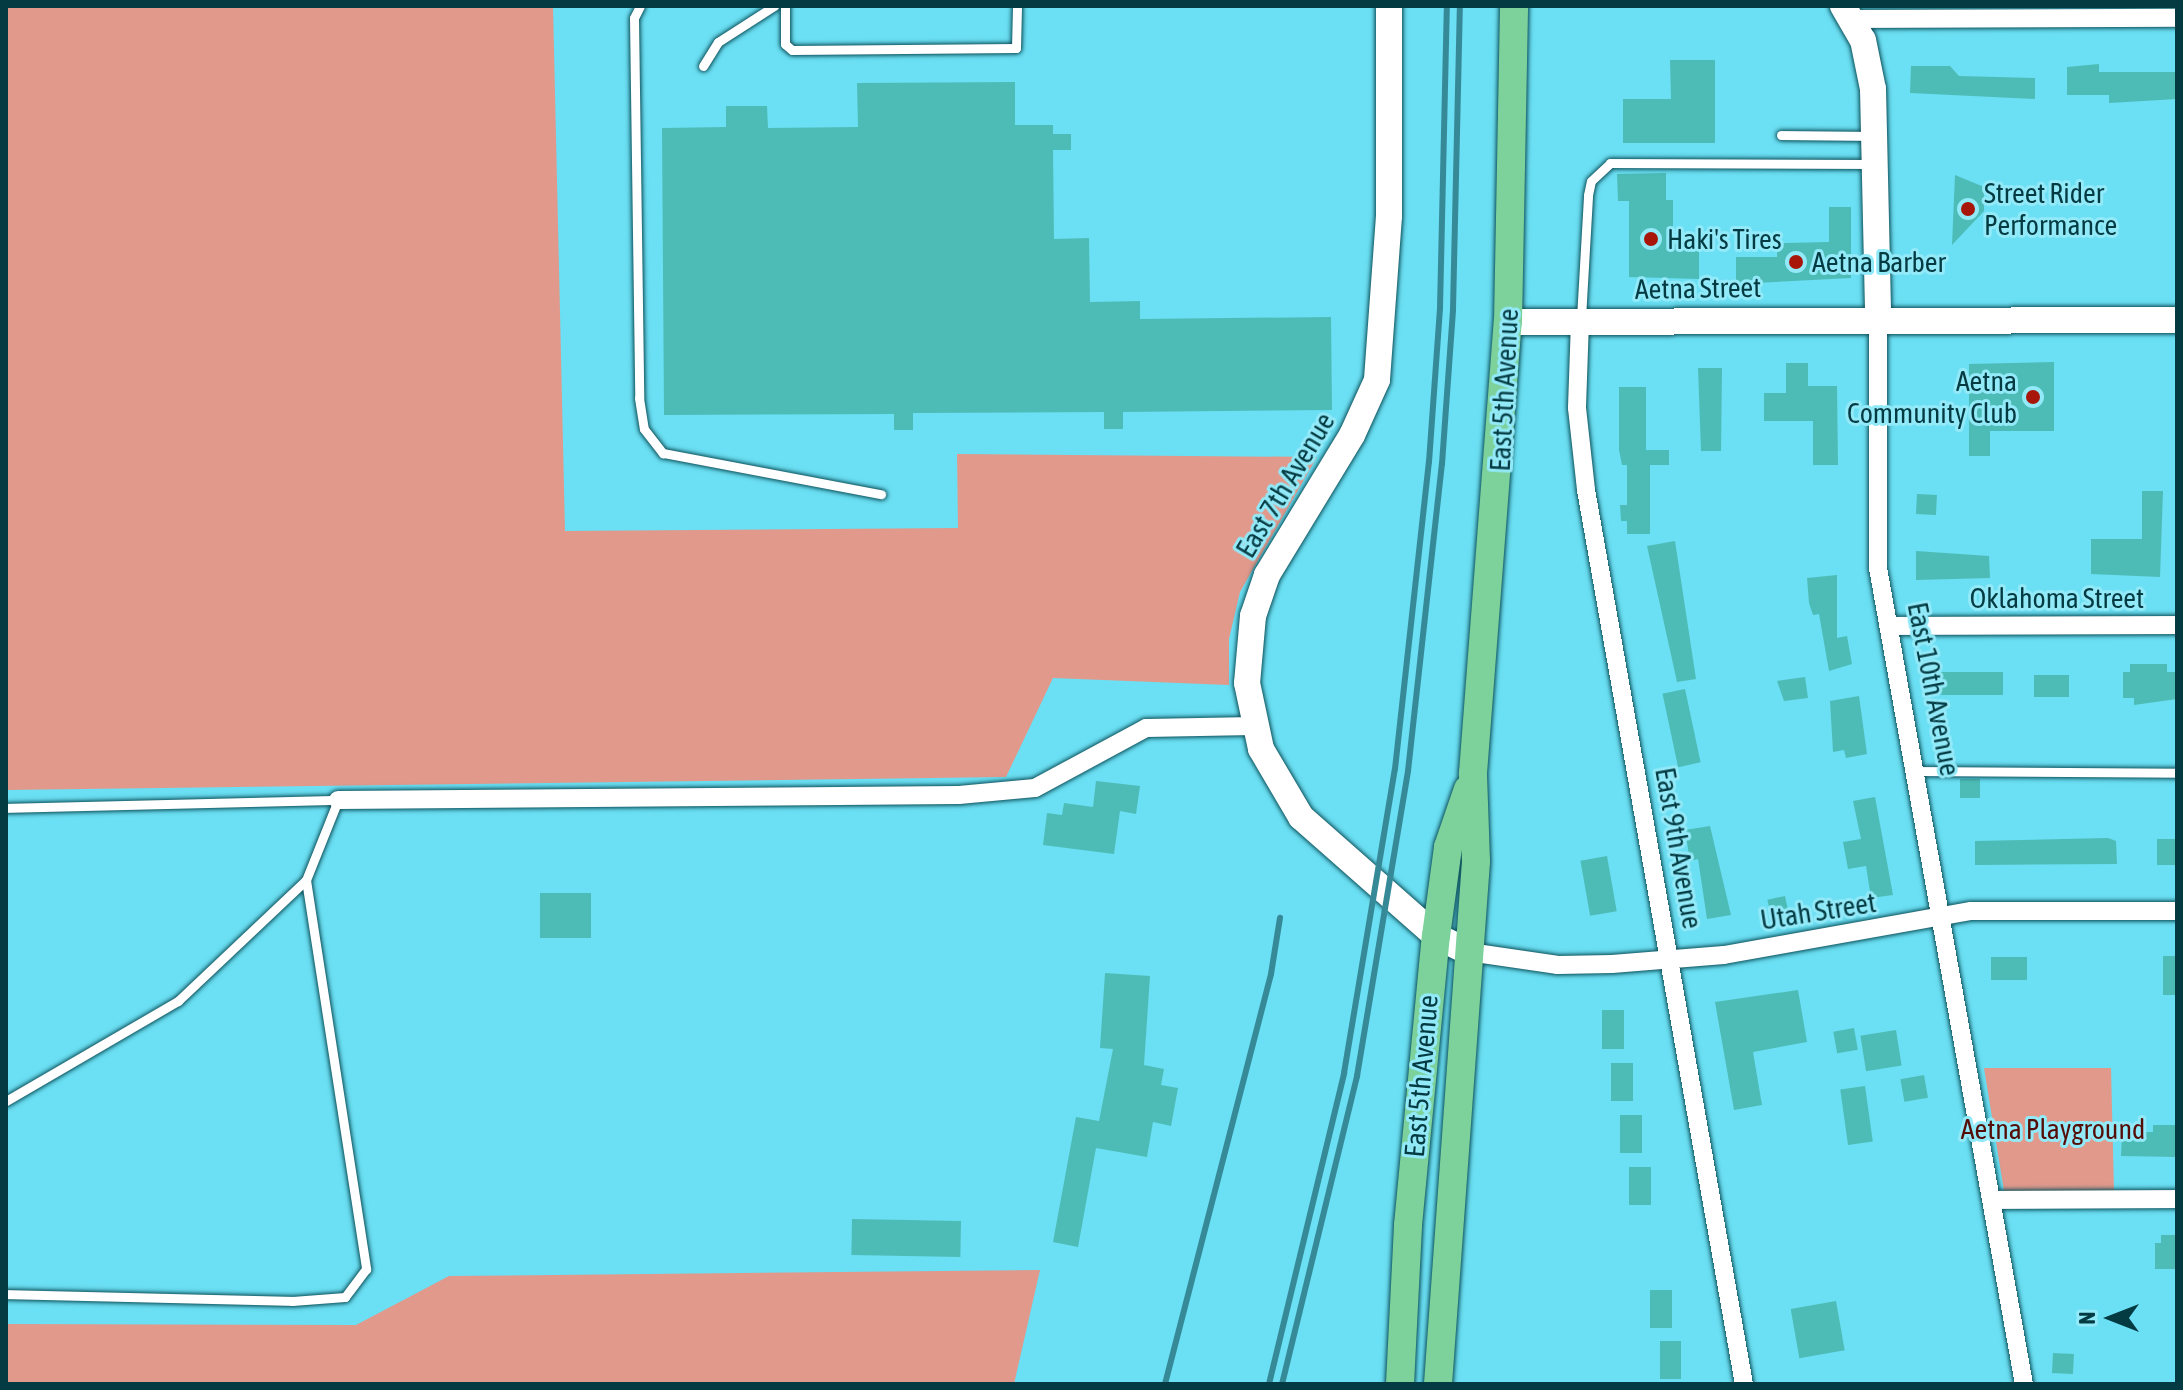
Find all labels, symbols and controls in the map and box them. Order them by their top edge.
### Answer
place label: Street Rider Performance [1984,176,2117,242]
marker: Street Rider Performance [1959,200,1977,218]
place label: Haki's Tires [1667,222,1782,256]
marker: Haki's Tires [1642,230,1660,248]
place label: Aetna Barber [1812,245,1946,279]
marker: Aetna Barber [1787,253,1805,271]
street label: Aetna Street [1635,270,1761,306]
street label: East 5th Avenue [1483,308,1525,472]
place label: Aetna Community Club [1847,364,2017,430]
marker: Aetna Community Club [2024,388,2042,406]
street label: East 7th Avenue [1229,407,1341,563]
street label: Oklahoma Street [1970,581,2144,615]
street label: East 10th Avenue [1901,599,1967,779]
street label: East 9th Avenue [1648,765,1710,931]
street label: Utah Street [1758,885,1878,937]
street label: East 5th Avenue [1397,993,1445,1159]
park label: Aetna Playground [1961,1112,2145,1146]
north arrow [2071,1278,2151,1358]
text: N [2074,1312,2100,1325]

